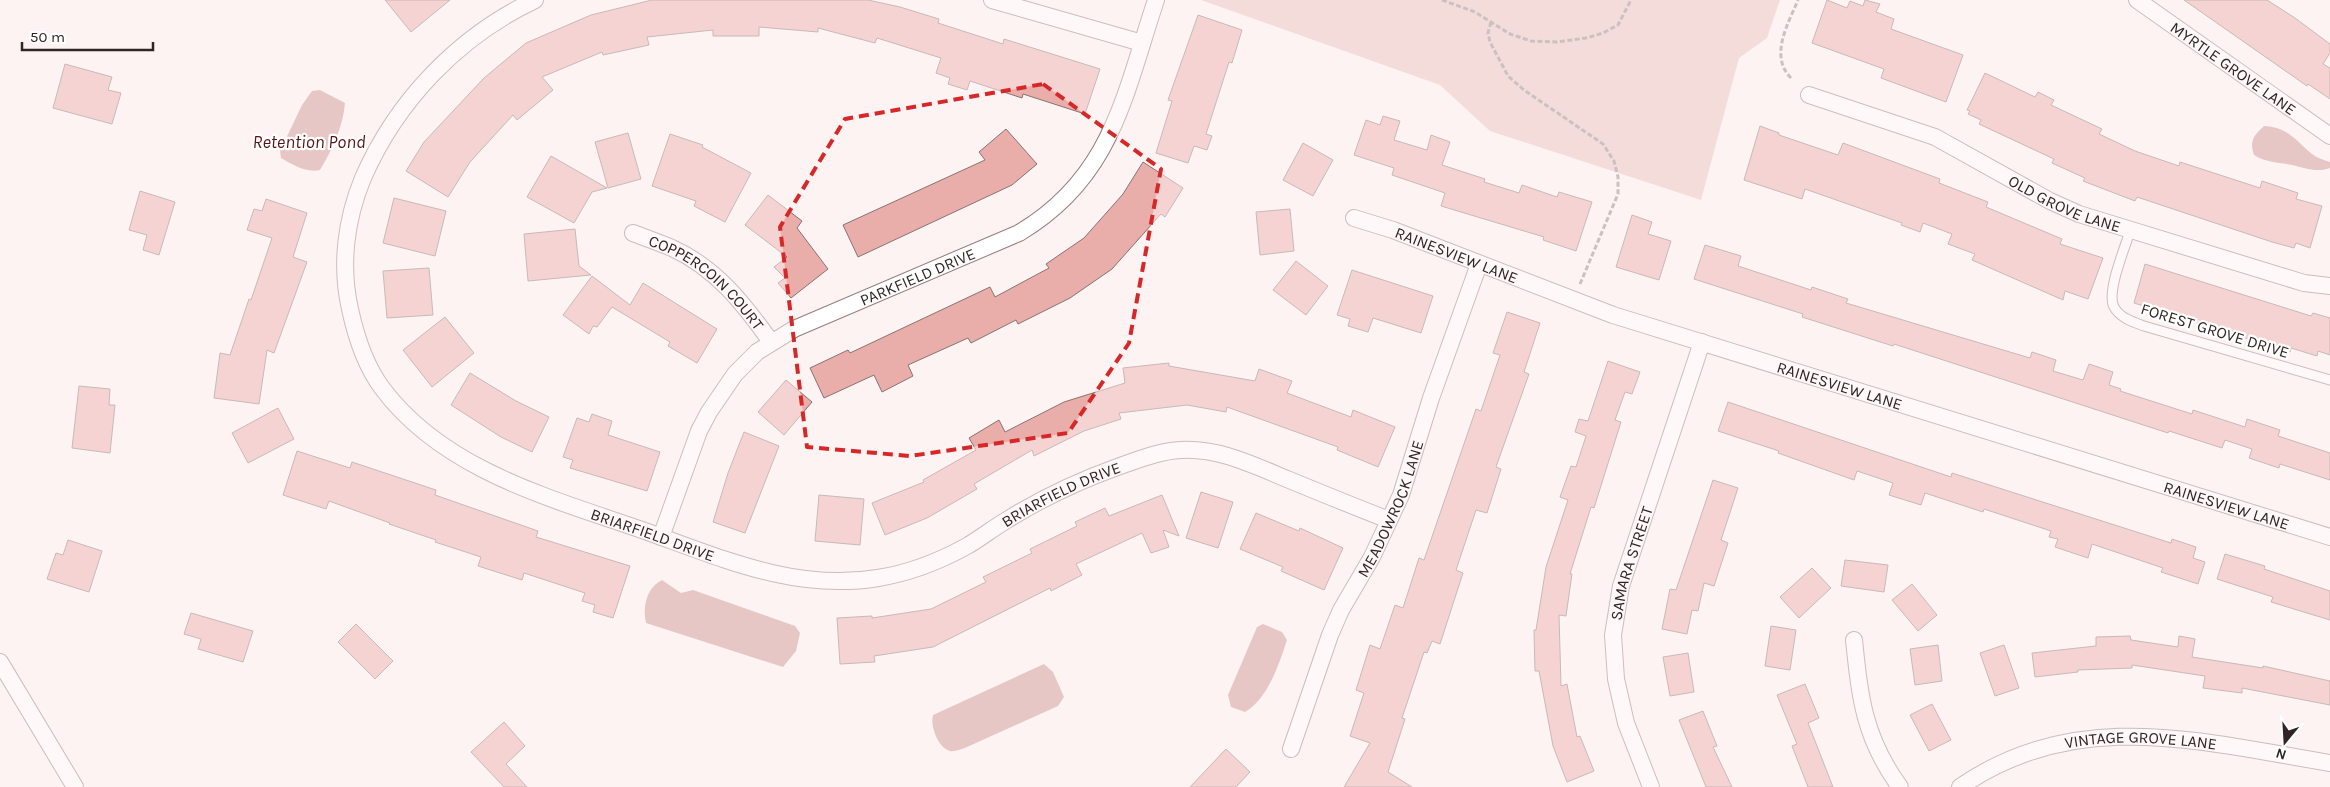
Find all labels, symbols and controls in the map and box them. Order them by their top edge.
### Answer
street label: MYRTLE GROVE LANE [2167,18,2300,119]
scale bar [22,20,154,52]
text: 50 m [30,28,65,46]
water label: Retention Pond [252,131,366,153]
street label: OLD GROVE LANE [2005,171,2123,236]
street label: RAINESVIEW LANE [1392,223,1521,287]
street label: COPPERCOIN COURT [646,231,768,334]
street label: PARKFIELD DRIVE [857,244,978,310]
street label: FOREST GROVE DRIVE [2138,299,2291,362]
street label: RAINESVIEW LANE [1774,357,1905,414]
street label: MEADOWROCK LANE [1353,438,1427,581]
street label: BRIARFIELD DRIVE [998,458,1123,531]
street label: RAINESVIEW LANE [2161,477,2292,534]
street label: BRIARFIELD DRIVE [588,504,717,565]
street label: SAMARA STREET [1607,504,1657,622]
north arrow [2260,717,2310,767]
street label: VINTAGE GROVE LANE [2063,728,2218,754]
text: N [2274,744,2289,764]

